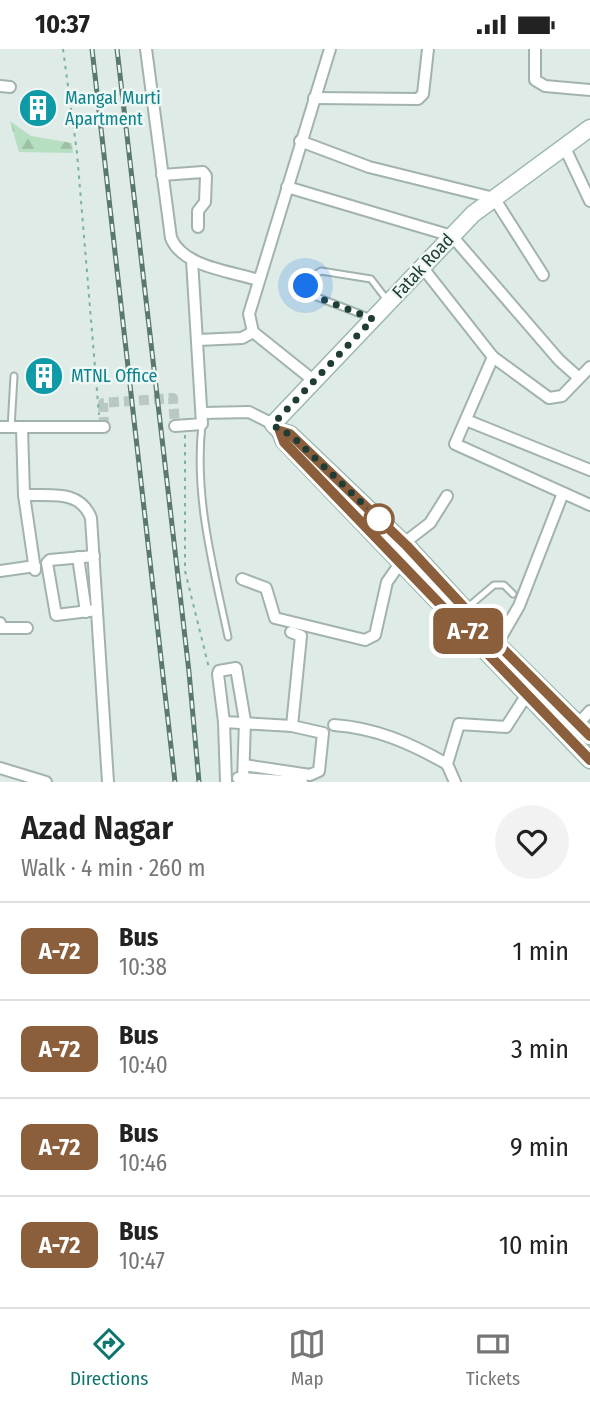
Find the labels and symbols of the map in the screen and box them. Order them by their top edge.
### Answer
building icon: Mangal Murti Apartment [17,87,59,129]
place label: Mangal Murti Apartment [65,87,161,130]
street label: Fatak Road [388,229,458,303]
your location [288,268,323,303]
building icon: MTNL Office [23,355,65,397]
place label: MTNL Office [71,365,158,387]
unlabelled marker [364,504,394,534]
line badge: A-72 [419,608,517,654]

